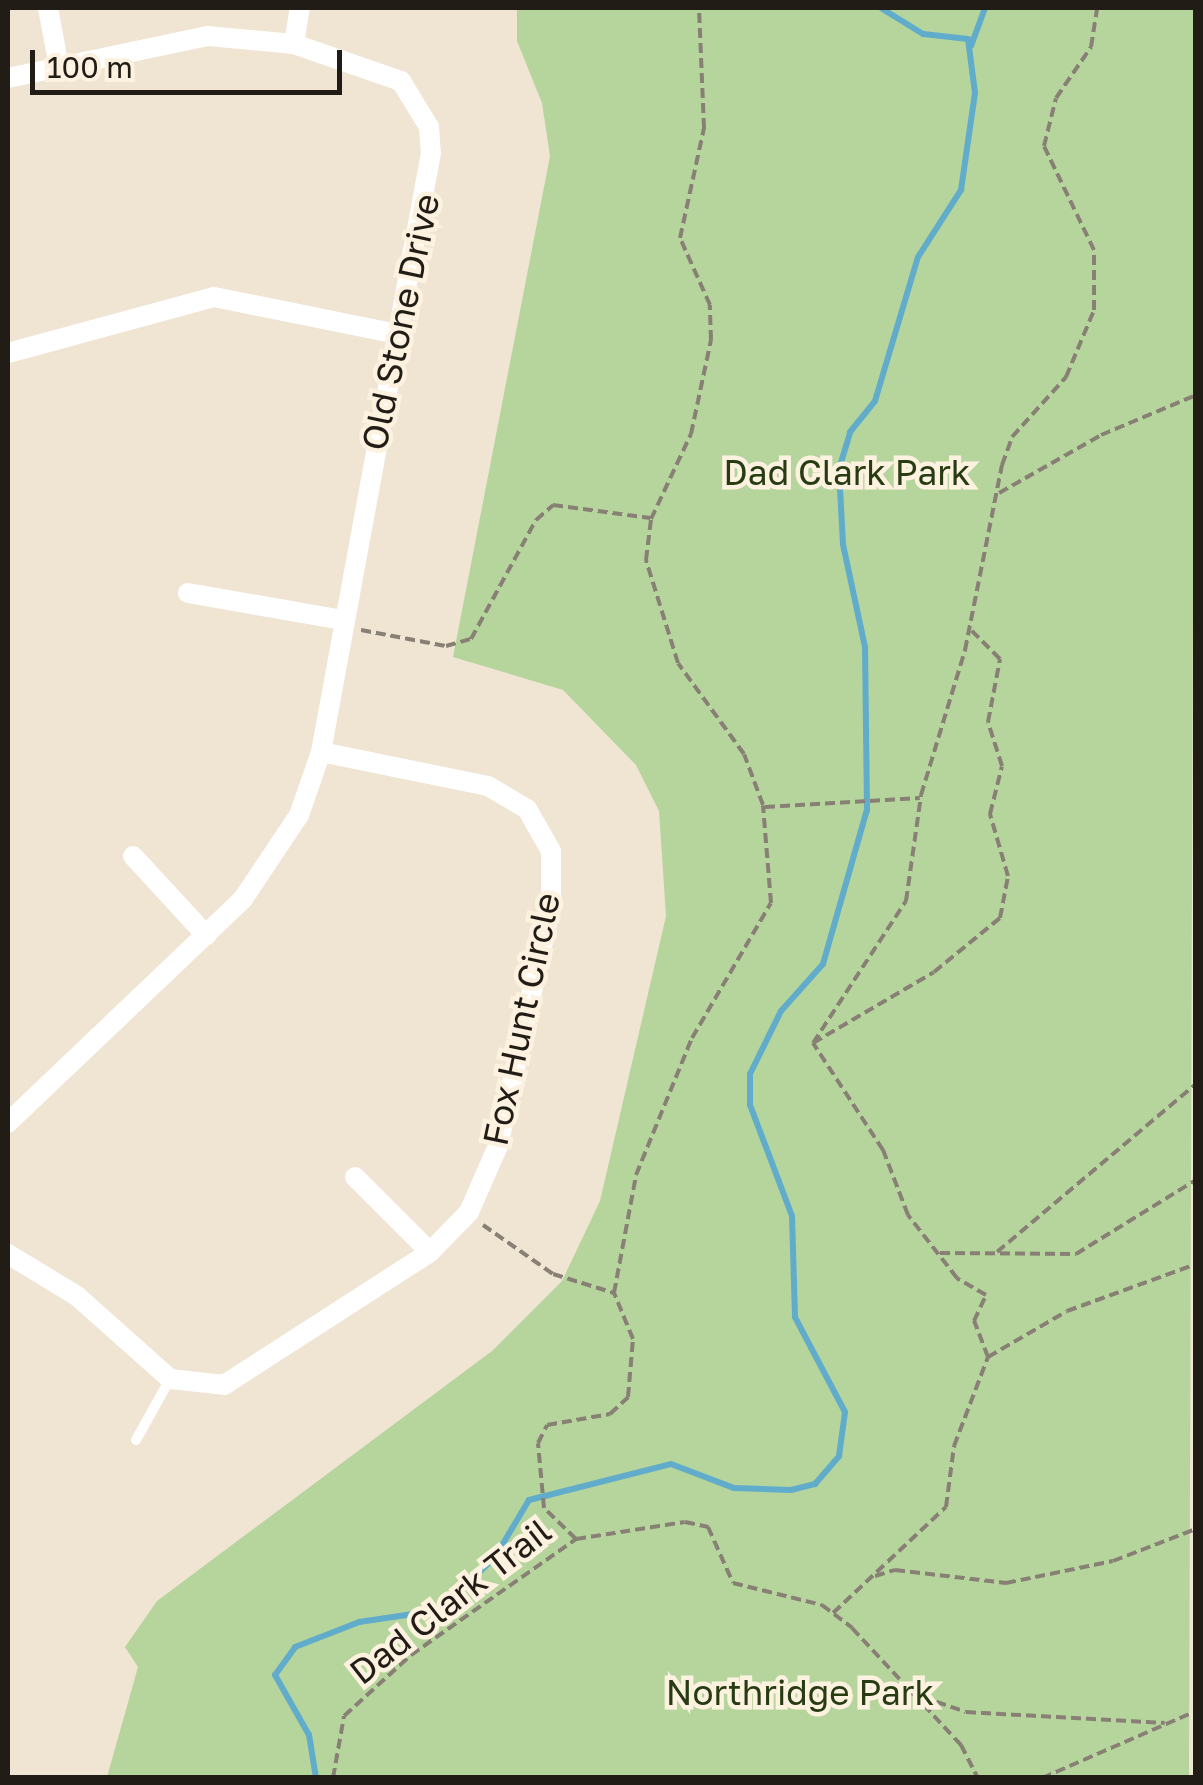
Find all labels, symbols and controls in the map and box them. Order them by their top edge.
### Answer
scale bar [35,30,348,92]
text: 100 m [47,49,133,85]
street label: Old Stone Drive [352,190,448,454]
park label: Dad Clark Park [723,451,971,493]
street label: Fox Hunt Circle [474,889,568,1149]
street label: Dad Clark Trail [341,1509,559,1693]
park label: Northridge Park [666,1671,934,1713]

